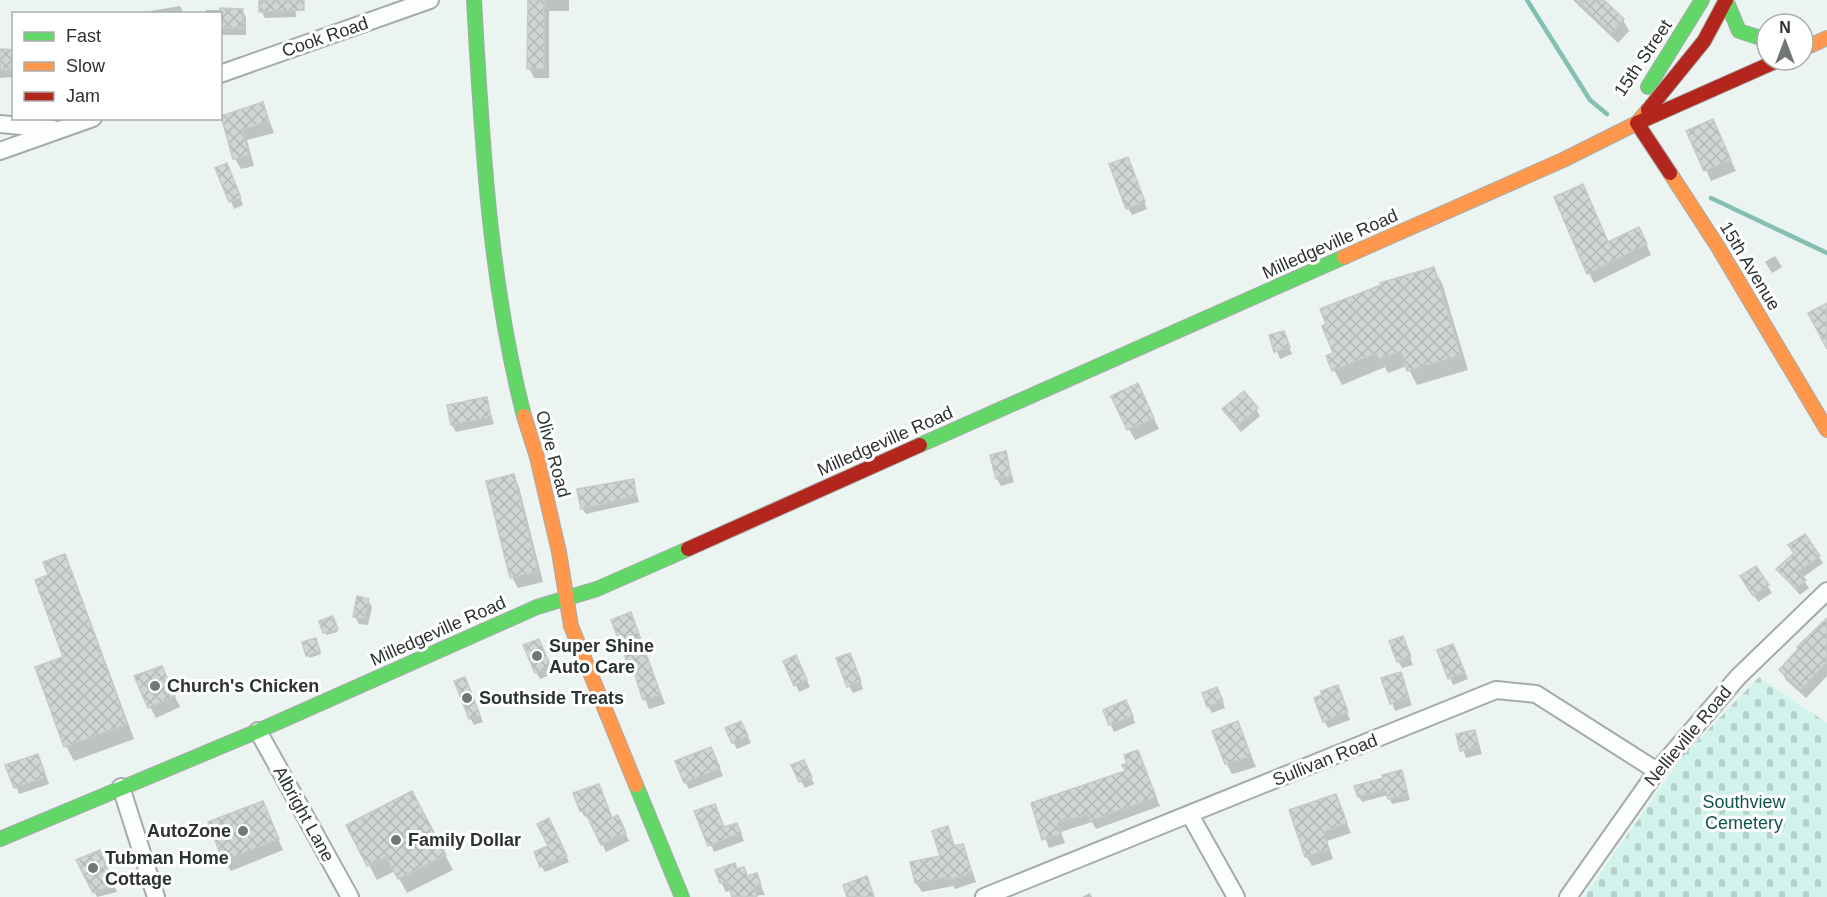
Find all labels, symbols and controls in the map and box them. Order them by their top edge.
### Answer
legend [12,12,222,120]
north arrow [1755,12,1815,72]
street label: Cook Road [279,13,371,61]
street label: 15th Street [1610,16,1676,100]
text: N [1779,19,1791,36]
text: Fast [66,26,101,46]
text: Slow [66,56,106,76]
text: Jam [66,86,100,106]
street label: Milledgeville Road [1259,205,1401,283]
street label: 15th Avenue [1716,218,1784,314]
street label: Milledgeville Road [814,402,956,480]
street label: Olive Road [532,408,574,500]
street label: Milledgeville Road [367,592,509,670]
place label: Super Shine Auto Care [549,636,654,677]
marker: Super Shine Auto Care [530,649,544,663]
place label: Church's Chicken [167,676,319,696]
marker: Church's Chicken [148,679,162,693]
street label: Nellieville Road [1640,682,1736,790]
place label: Southside Treats [479,688,624,708]
marker: Southside Treats [460,691,474,705]
street label: Sullivan Road [1270,730,1380,790]
street label: Albright Lane [270,763,338,865]
park label: Southview Cemetery [1702,792,1787,833]
place label: AutoZone [147,821,231,841]
marker: AutoZone [236,824,250,838]
place label: Family Dollar [408,830,521,850]
marker: Family Dollar [389,833,403,847]
place label: Tubman Home Cottage [105,848,229,889]
marker: Tubman Home Cottage [86,861,100,875]

